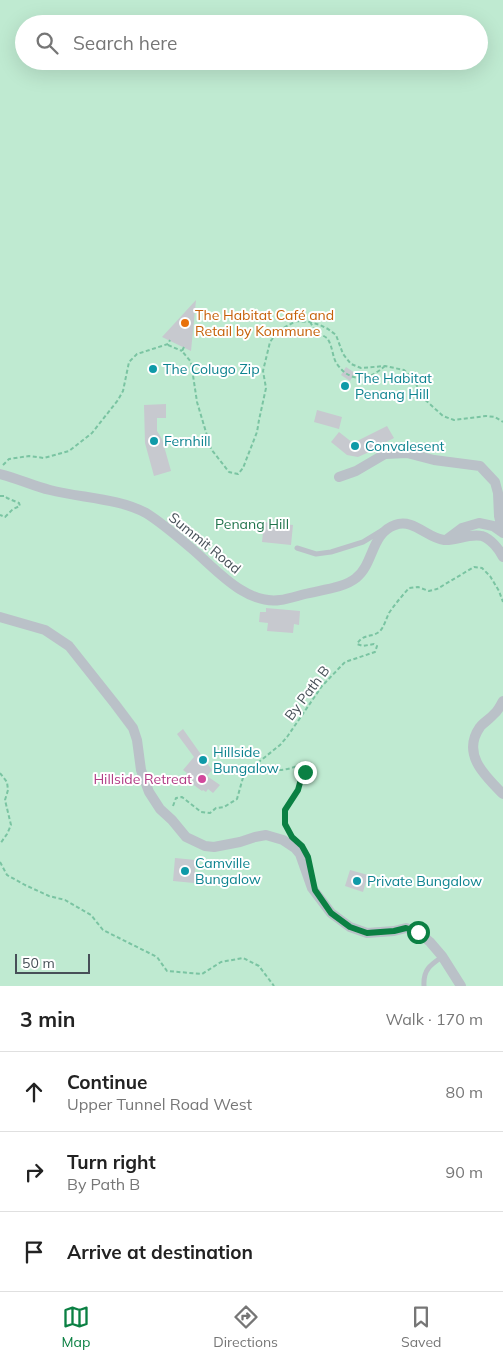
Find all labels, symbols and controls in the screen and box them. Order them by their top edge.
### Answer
search box [15,15,488,70]
icon: search [33,29,61,57]
text: Search here [73,31,177,55]
place label: The Habitat Café and Retail by Kommune [195,306,334,340]
marker: The Habitat Café and Retail by Kommune [179,317,191,329]
place label: The Colugo Zip [163,360,260,378]
marker: The Colugo Zip [147,363,159,375]
place label: The Habitat Penang Hill [355,369,432,403]
marker: The Habitat Penang Hill [339,380,351,392]
place label: Fernhill [164,432,211,450]
marker: Fernhill [148,435,160,447]
place label: Convalesent [365,437,445,455]
marker: Convalesent [349,440,361,452]
street label: Summit Road [165,508,245,578]
park label: Penang Hill [215,515,289,533]
street label: By Path B [281,662,333,724]
place label: Hillside Bungalow [213,743,279,777]
marker: Hillside Bungalow [197,754,209,766]
route end [294,761,317,784]
place label: Hillside Retreat [93,770,192,788]
marker: Hillside Retreat [196,773,208,785]
place label: Camville Bungalow [195,854,261,888]
marker: Camville Bungalow [179,865,191,877]
place label: Private Bungalow [367,872,482,890]
marker: Private Bungalow [351,875,363,887]
route start [407,921,430,944]
scale bar [15,951,90,974]
text: 50 m [22,954,55,972]
text: 3 min [20,1006,75,1032]
text: Walk · 170 m [385,1009,483,1029]
text: Continue [67,1070,147,1094]
icon: ahead [20,1078,48,1106]
text: 80 m [446,1082,483,1102]
text: Upper Tunnel Road West [67,1094,252,1114]
text: Turn right [67,1150,156,1174]
icon: right [20,1158,48,1186]
text: 90 m [446,1162,483,1182]
text: By Path B [67,1174,140,1194]
icon: arrive [20,1238,48,1266]
text: Arrive at destination [67,1240,253,1264]
tab: Map [62,1303,90,1351]
tab: Directions [213,1303,278,1351]
tab: Saved [401,1303,441,1351]

